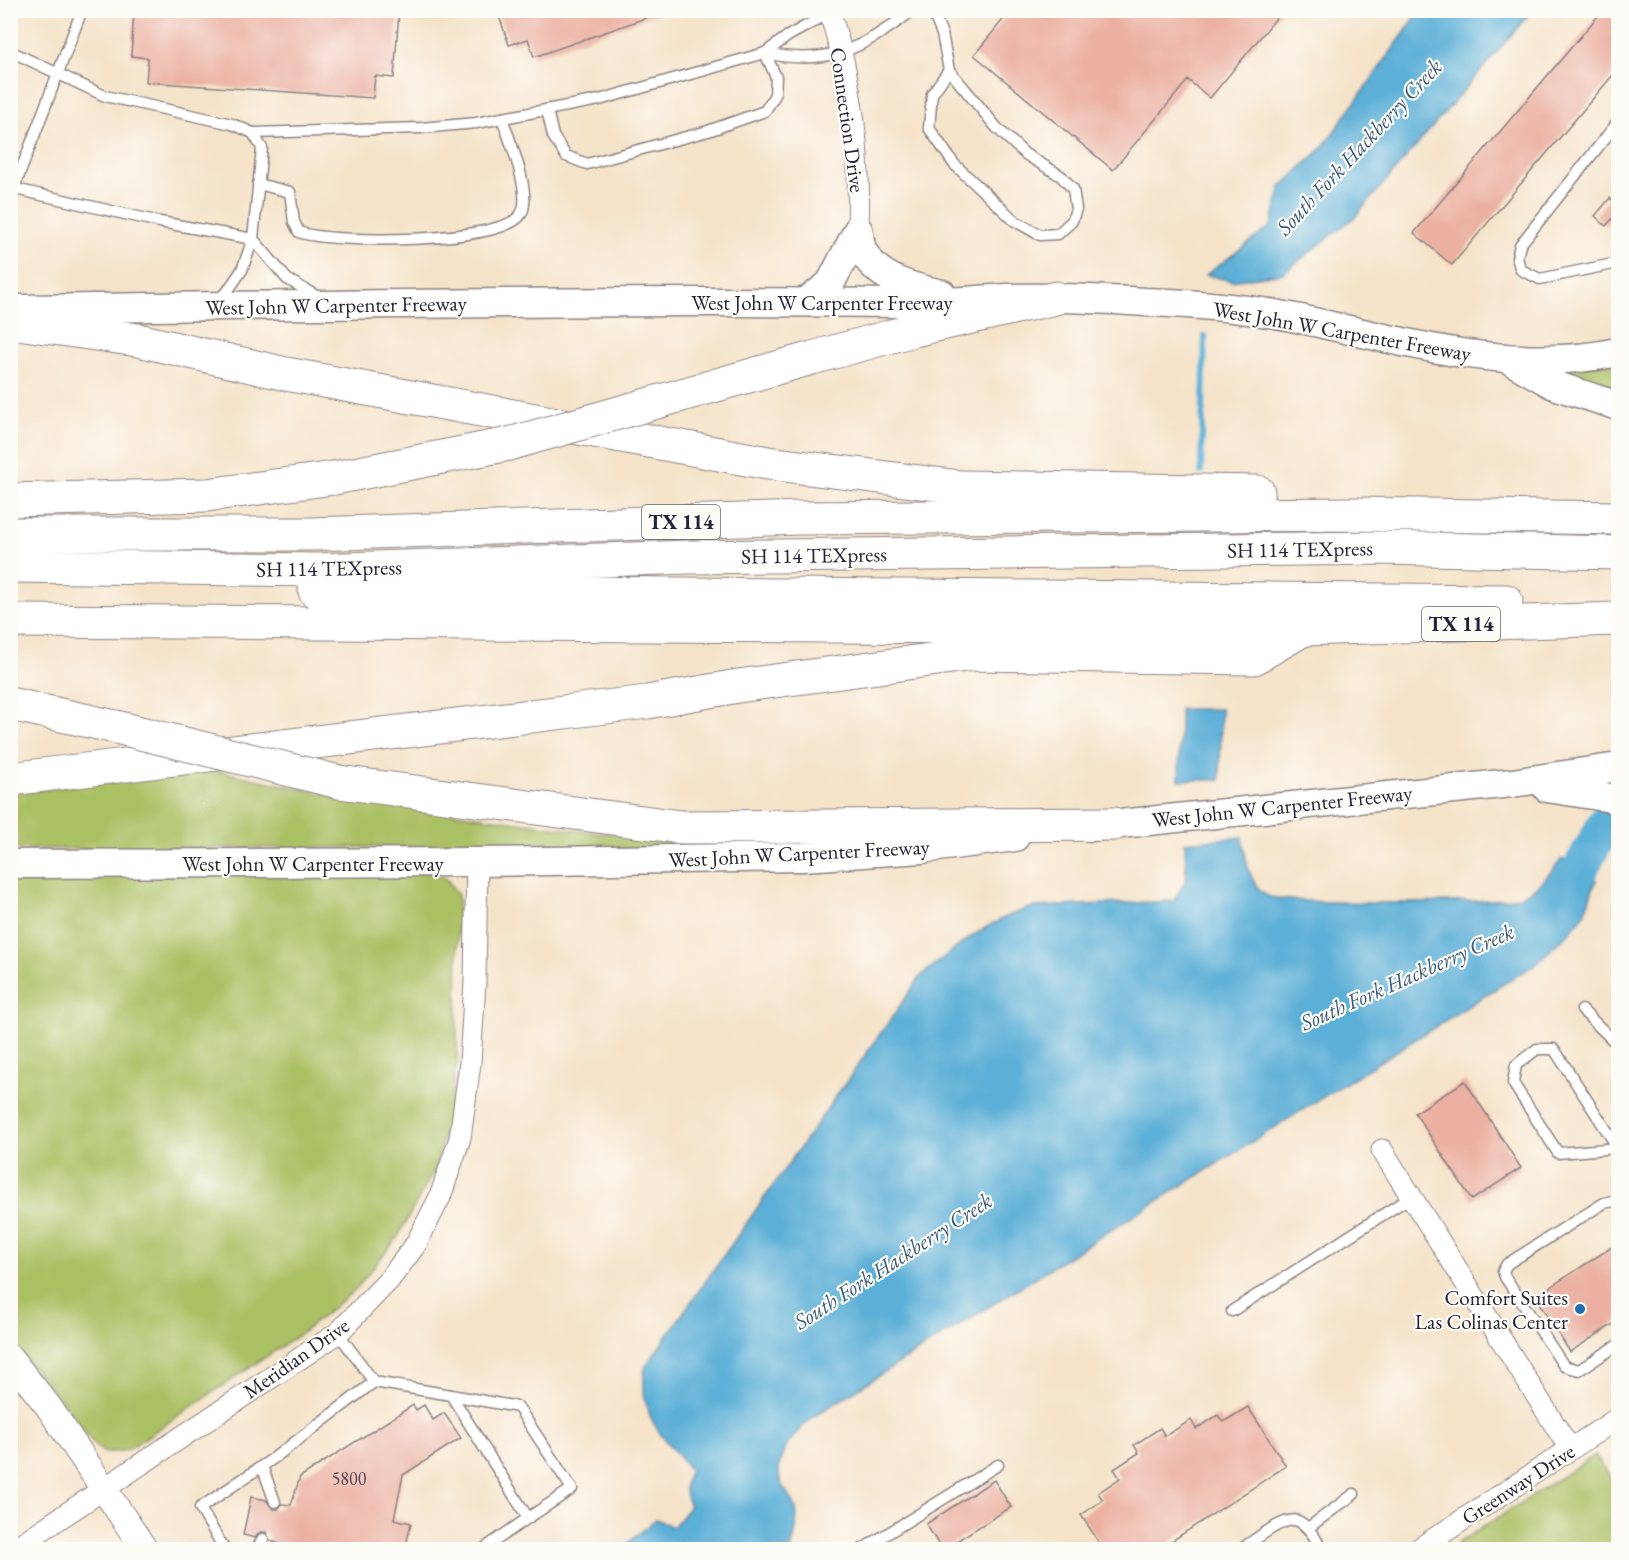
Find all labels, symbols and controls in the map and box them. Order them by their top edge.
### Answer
street label: Connection Drive [824,46,872,194]
water label: South Fork Hackberry Creek [1269,53,1448,242]
street label: West John W Carpenter Freeway [205,289,468,321]
street label: West John W Carpenter Freeway [691,289,954,316]
street label: West John W Carpenter Freeway [1211,295,1474,367]
road number: TX 114 [642,505,720,539]
street label: SH 114 TEXpress [1227,534,1373,564]
street label: SH 114 TEXpress [741,540,887,570]
street label: SH 114 TEXpress [256,553,402,583]
road number: TX 114 [1422,607,1500,641]
street label: West John W Carpenter Freeway [1151,779,1414,833]
street label: West John W Carpenter Freeway [668,833,931,873]
street label: West John W Carpenter Freeway [182,850,445,877]
water label: South Fork Hackberry Creek [1295,917,1518,1038]
water label: South Fork Hackberry Creek [787,1186,998,1337]
place label: Comfort Suites Las Colinas Center [1415,1284,1568,1335]
marker: Comfort Suites Las Colinas Center [1573,1302,1587,1316]
street label: Meridian Drive [238,1312,354,1404]
street label: Greenway Drive [1456,1437,1580,1531]
house number: 5800 [332,1467,367,1490]

